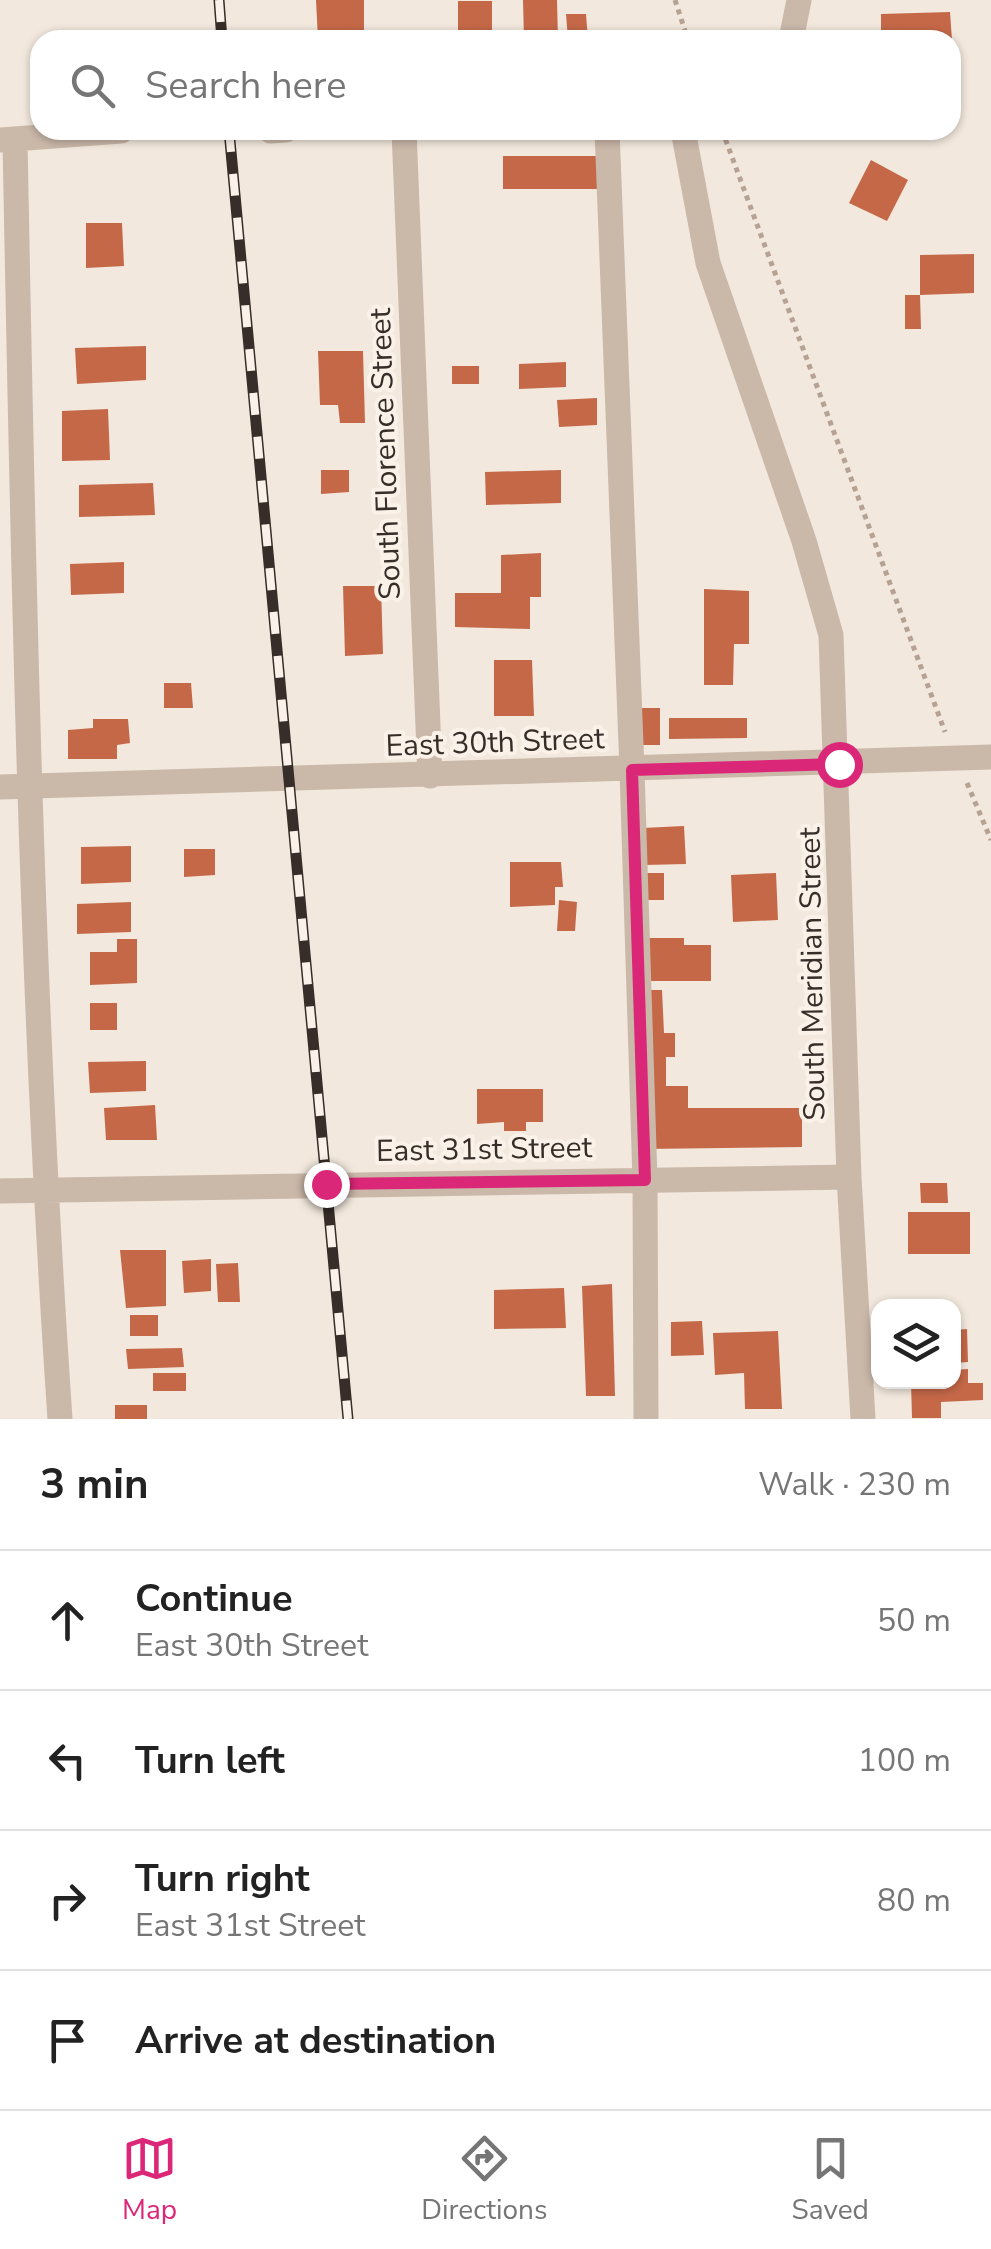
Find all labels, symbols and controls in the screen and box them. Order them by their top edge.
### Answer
search box [30,30,961,140]
icon: search [65,58,120,113]
text: Search here [145,60,346,111]
street label: South Florence Street [360,307,411,600]
street label: East 30th Street [385,718,606,767]
route start [817,742,863,788]
street label: South Meridian Street [789,826,836,1121]
street label: East 31st Street [376,1127,593,1172]
route end [304,1162,350,1208]
map controls [871,1299,961,1389]
button: layers [871,1299,961,1389]
text: 3 min [40,1456,149,1513]
text: Walk · 230 m [758,1463,951,1506]
text: Continue [135,1573,293,1624]
icon: ahead [40,1593,95,1648]
text: 50 m [877,1599,951,1642]
text: East 30th Street [135,1624,368,1667]
icon: left [40,1733,95,1788]
text: Turn left [135,1735,285,1786]
text: 100 m [858,1739,951,1782]
text: Turn right [135,1853,310,1904]
icon: right [40,1873,95,1928]
text: 80 m [877,1879,951,1922]
text: East 31st Street [135,1904,365,1947]
icon: arrive [40,2013,95,2068]
text: Arrive at destination [135,2015,496,2066]
tab: Map [122,2131,177,2229]
tab: Directions [421,2131,547,2229]
tab: Saved [792,2131,869,2229]

